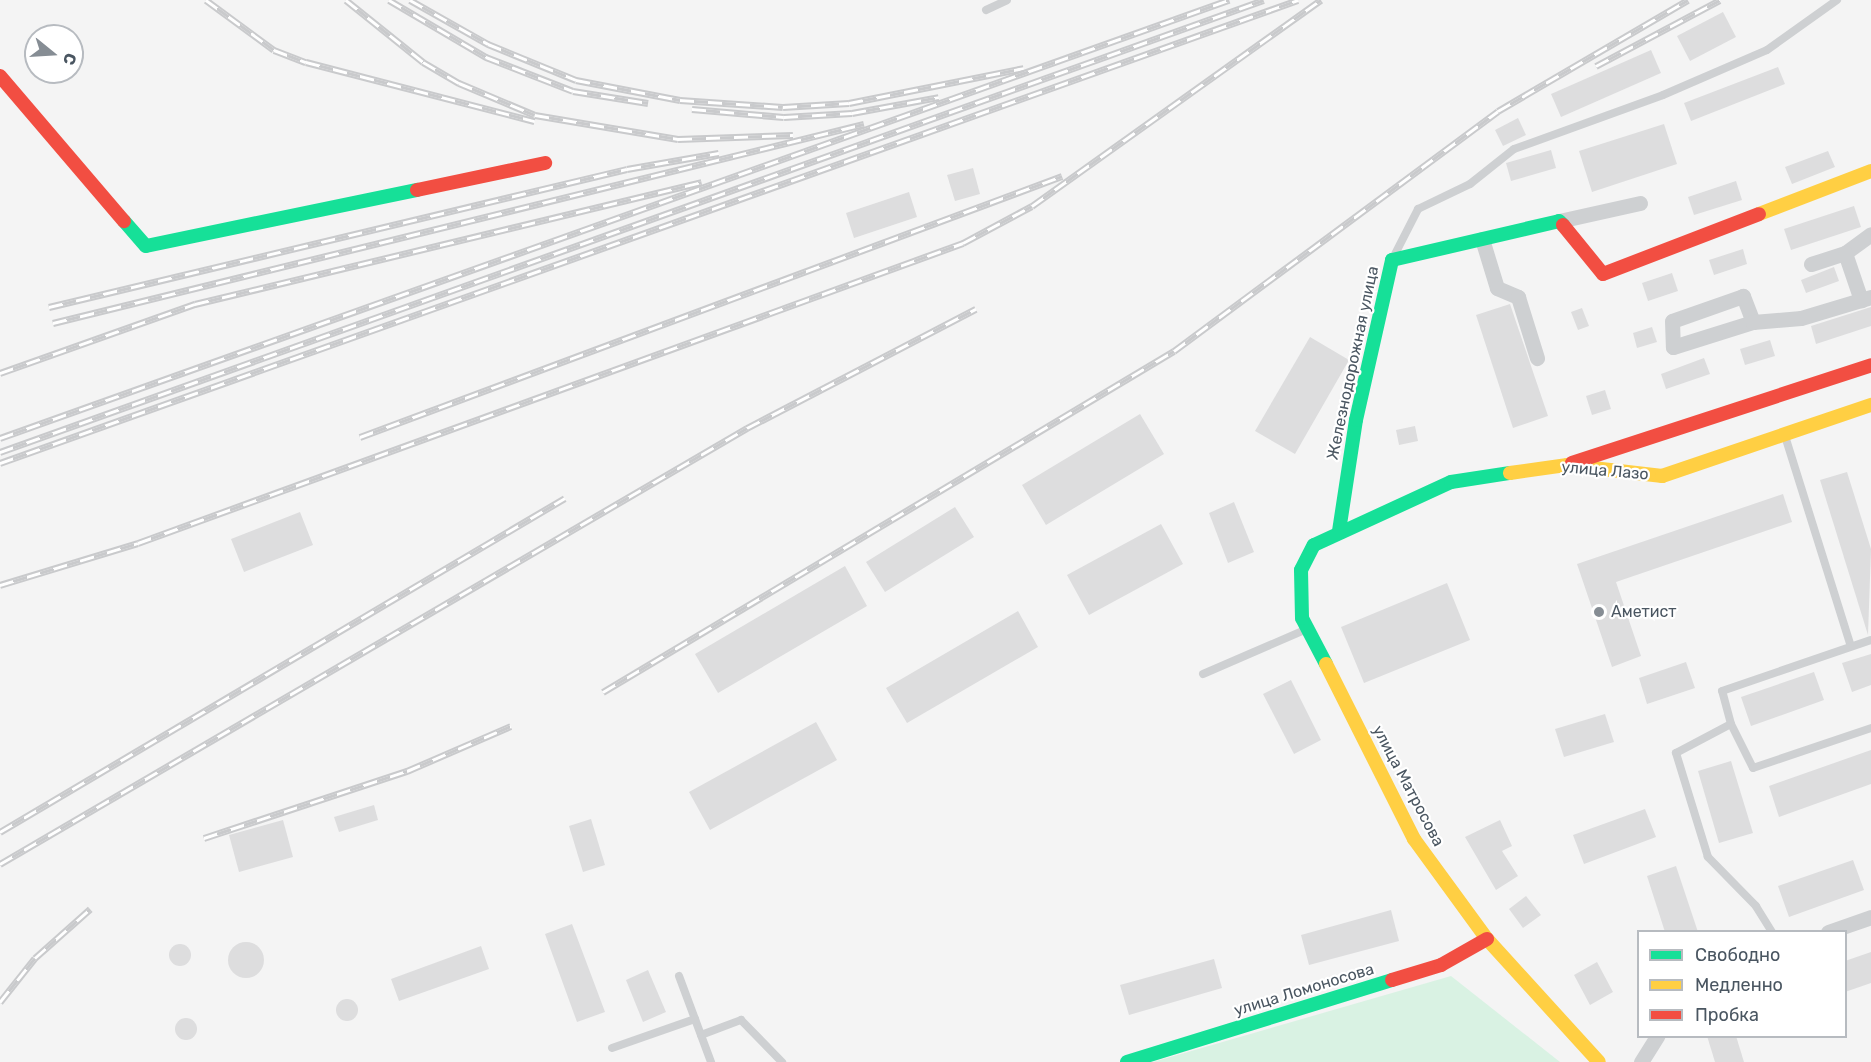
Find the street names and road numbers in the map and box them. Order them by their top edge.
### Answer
street label: Железнодорожная улица [1323,264,1383,462]
street label: улица Лазо [1561,458,1649,484]
street label: улица Матросова [1368,722,1448,850]
street label: улица Ломоносова [1232,960,1376,1020]

